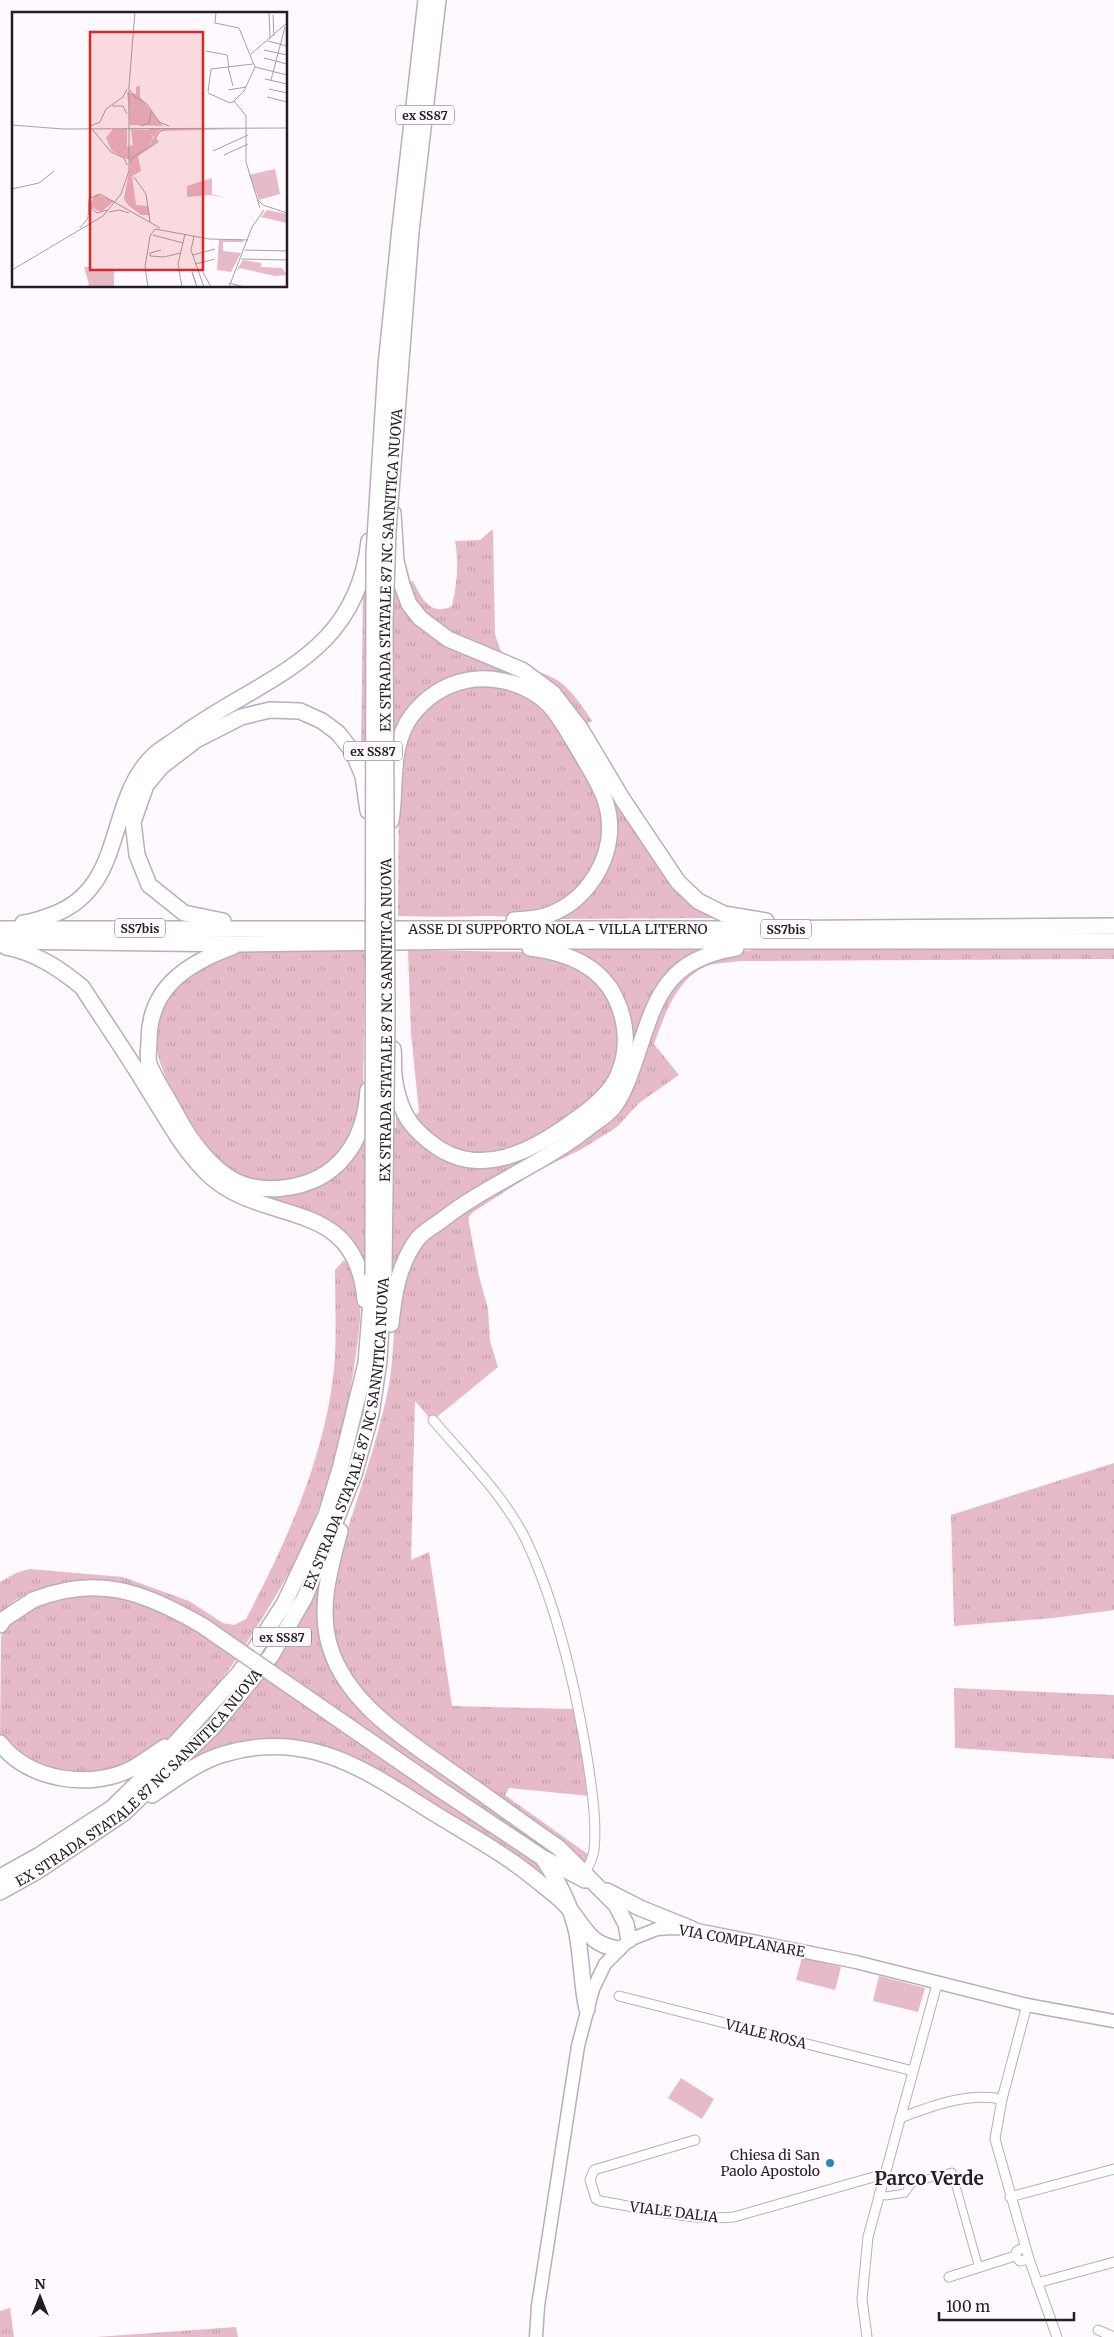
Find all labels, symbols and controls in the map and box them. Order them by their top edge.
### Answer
inset map [12,12,288,288]
road number: ex SS87 [396,106,454,124]
street label: EX STRADA STATALE 87 NC SANNITICA NUOVA [376,408,406,732]
road number: ex SS87 [344,741,402,760]
street label: EX STRADA STATALE 87 NC SANNITICA NUOVA [376,858,396,1182]
road number: SS7bis [115,918,165,938]
street label: ASSE DI SUPPORTO NOLA - VILLA LITERNO [407,920,708,938]
road number: SS7bis [761,920,811,939]
street label: EX STRADA STATALE 87 NC SANNITICA NUOVA [300,1277,393,1593]
road number: ex SS87 [253,1628,311,1646]
street label: EX STRADA STATALE 87 NC SANNITICA NUOVA [12,1665,266,1891]
street label: VIA COMPLANARE [677,1921,806,1961]
street label: VIALE ROSA [723,2015,809,2053]
place label: Chiesa di San Paolo Apostolo [720,2146,820,2180]
marker: Chiesa di San Paolo Apostolo [824,2157,836,2169]
district label: Parco Verde [874,2166,984,2190]
street label: VIALE DALIA [628,2198,719,2226]
north arrow [15,2272,65,2322]
text: N [34,2275,46,2293]
scale bar [939,2290,1074,2322]
text: 100 m [946,2297,990,2316]

